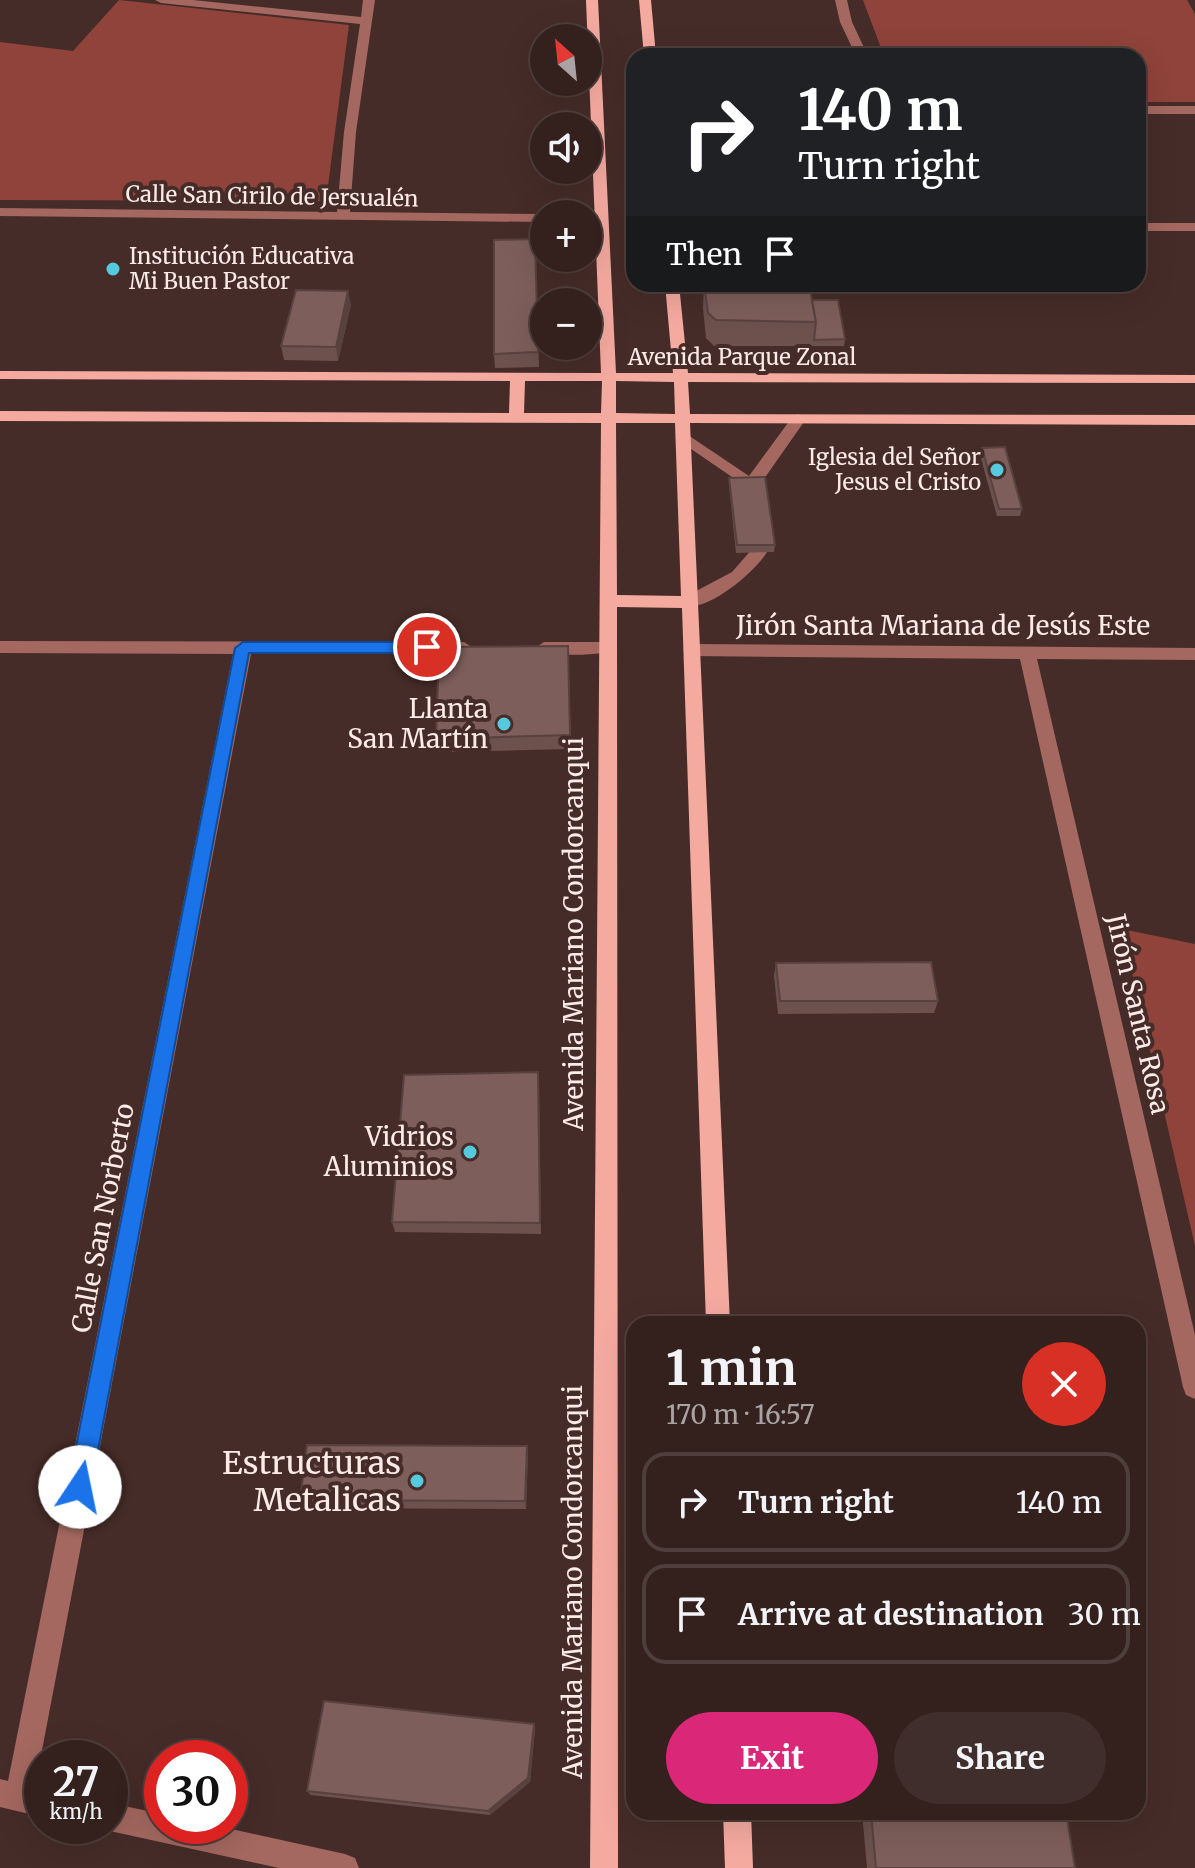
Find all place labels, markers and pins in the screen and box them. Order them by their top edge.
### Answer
place label: Institución Educativa Mi Buen Pastor [129,242,354,295]
marker: Institución Educativa Mi Buen Pastor [104,260,122,278]
place label: Iglesia del Señor Jesus el Cristo [808,443,981,496]
marker: Iglesia del Señor Jesus el Cristo [988,461,1006,479]
pin [393,613,461,681]
place label: Llanta San Martín [347,692,488,755]
marker: Llanta San Martín [495,715,513,733]
place label: Vidrios Aluminios [323,1120,454,1183]
marker: Vidrios Aluminios [461,1143,479,1161]
place label: Estructuras Metalicas [222,1443,401,1520]
marker: Estructuras Metalicas [408,1472,426,1490]

